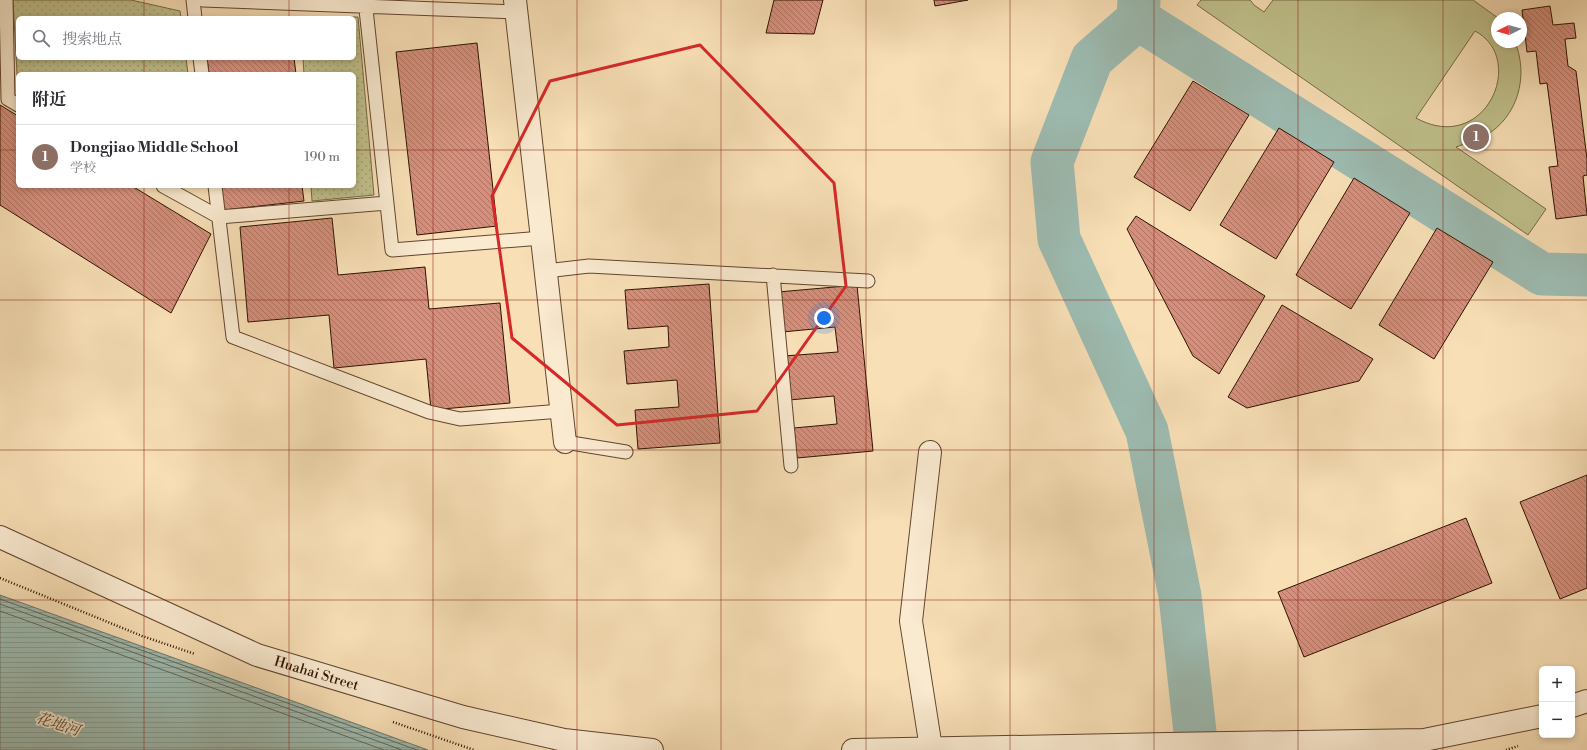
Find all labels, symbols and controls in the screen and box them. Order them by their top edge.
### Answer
north arrow [1491,12,1527,48]
search box [16,16,356,60]
icon: search [30,27,52,49]
text: 搜索地点 [62,30,122,49]
text: 附近 [32,89,66,111]
pin: 1 [1463,122,1489,152]
text: Dongjiao Middle School [70,138,239,157]
text: 1 [42,149,48,165]
text: 190 m [304,149,340,165]
text: 学校 [70,160,96,176]
your location [814,308,834,328]
street label: Huahai Street [272,653,361,695]
map controls [1539,666,1575,738]
button: + [1539,666,1575,702]
button: − [1539,702,1575,738]
water label: 花地河 [34,708,85,741]

